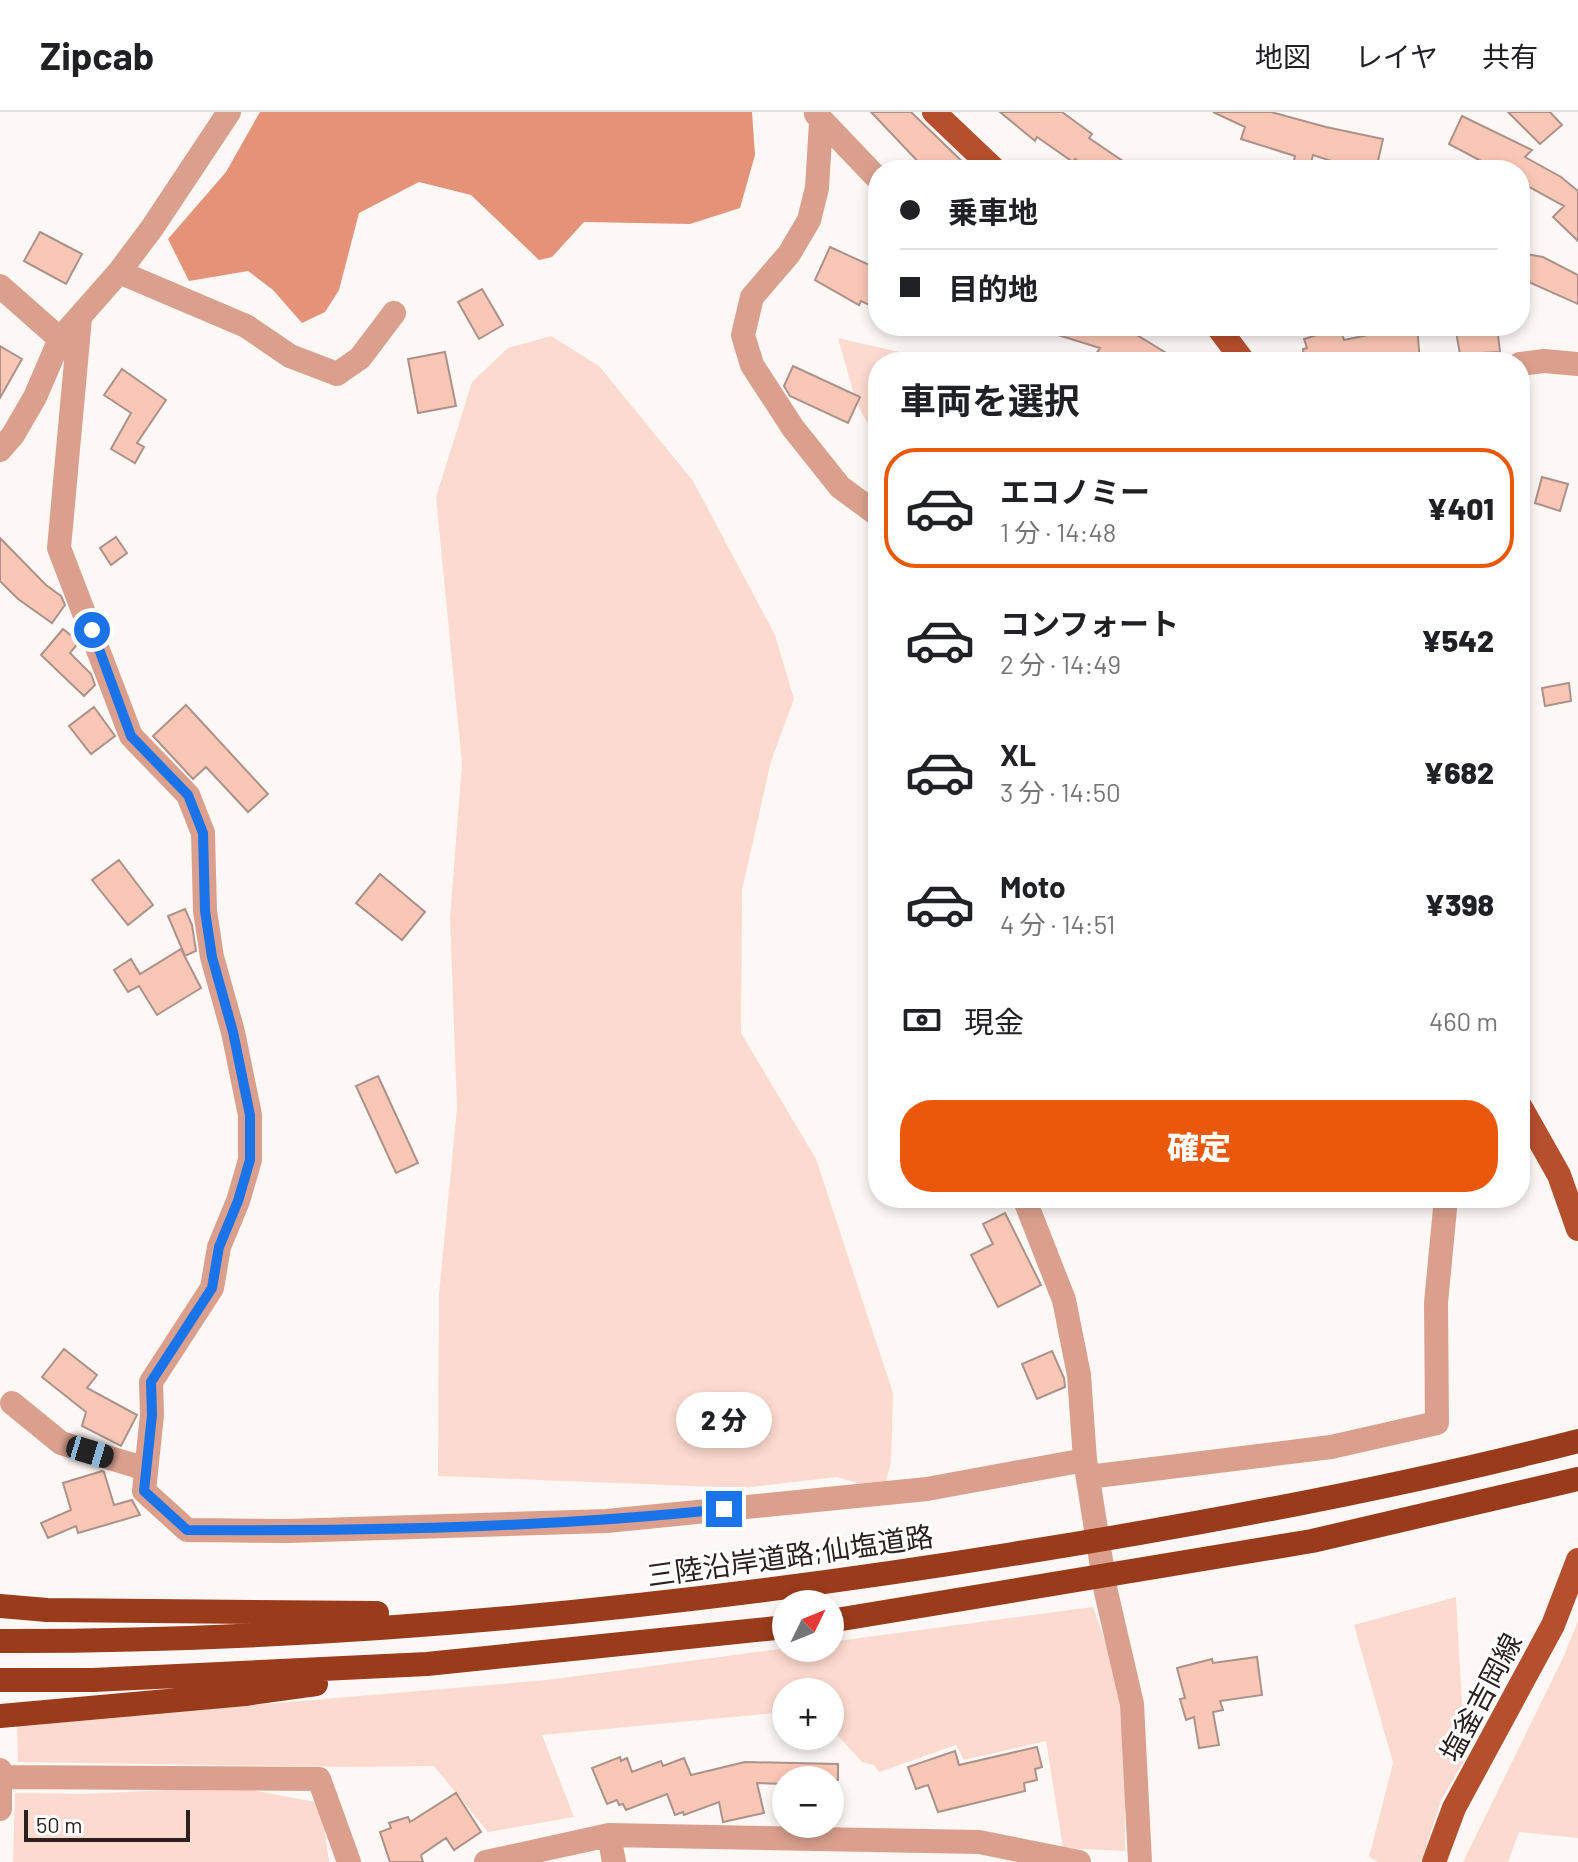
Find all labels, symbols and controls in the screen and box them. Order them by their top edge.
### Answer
text: Zipcab [40,32,154,78]
text: 地図 [1255,39,1311,73]
text: レイヤ [1355,39,1438,73]
text: 共有 [1482,39,1538,73]
text: 乗車地 [948,193,1038,229]
text: 目的地 [948,270,1038,306]
text: 車両を選択 [900,378,1080,421]
icon: car [904,472,976,544]
text: エコノミー [1000,473,1150,509]
text: ¥401 [1427,490,1494,526]
text: 1 分 · 14:48 [1000,516,1116,547]
icon: car [904,604,976,676]
text: コンフォート [1000,605,1179,641]
route start [74,612,110,648]
text: ¥542 [1421,622,1494,658]
text: 2 分 · 14:49 [1000,648,1121,679]
icon: car [904,736,976,808]
text: XL [1000,736,1036,772]
text: ¥682 [1424,754,1494,790]
text: 3 分 · 14:50 [1000,776,1121,807]
icon: car [904,868,976,940]
text: Moto [1000,868,1066,904]
text: ¥398 [1425,886,1494,922]
text: 4 分 · 14:51 [1000,908,1115,939]
icon: cash [900,998,944,1042]
text: 現金 [964,1003,1024,1039]
text: 460 m [1429,1005,1498,1036]
button: 確定 [900,1100,1498,1192]
callout: 2 分 [676,1393,772,1449]
text: 2 分 [701,1404,747,1435]
car [64,1434,116,1470]
route end [706,1491,742,1527]
street label: 三陸沿岸道路;仙塩道路 [645,1518,935,1592]
north arrow [772,1590,844,1662]
map controls [772,1590,844,1838]
street label: 塩釜吉岡線 [1432,1627,1528,1767]
button: + [772,1678,844,1750]
button: − [772,1766,844,1838]
scale bar [24,1806,190,1842]
text: 50 m [36,1811,82,1837]

